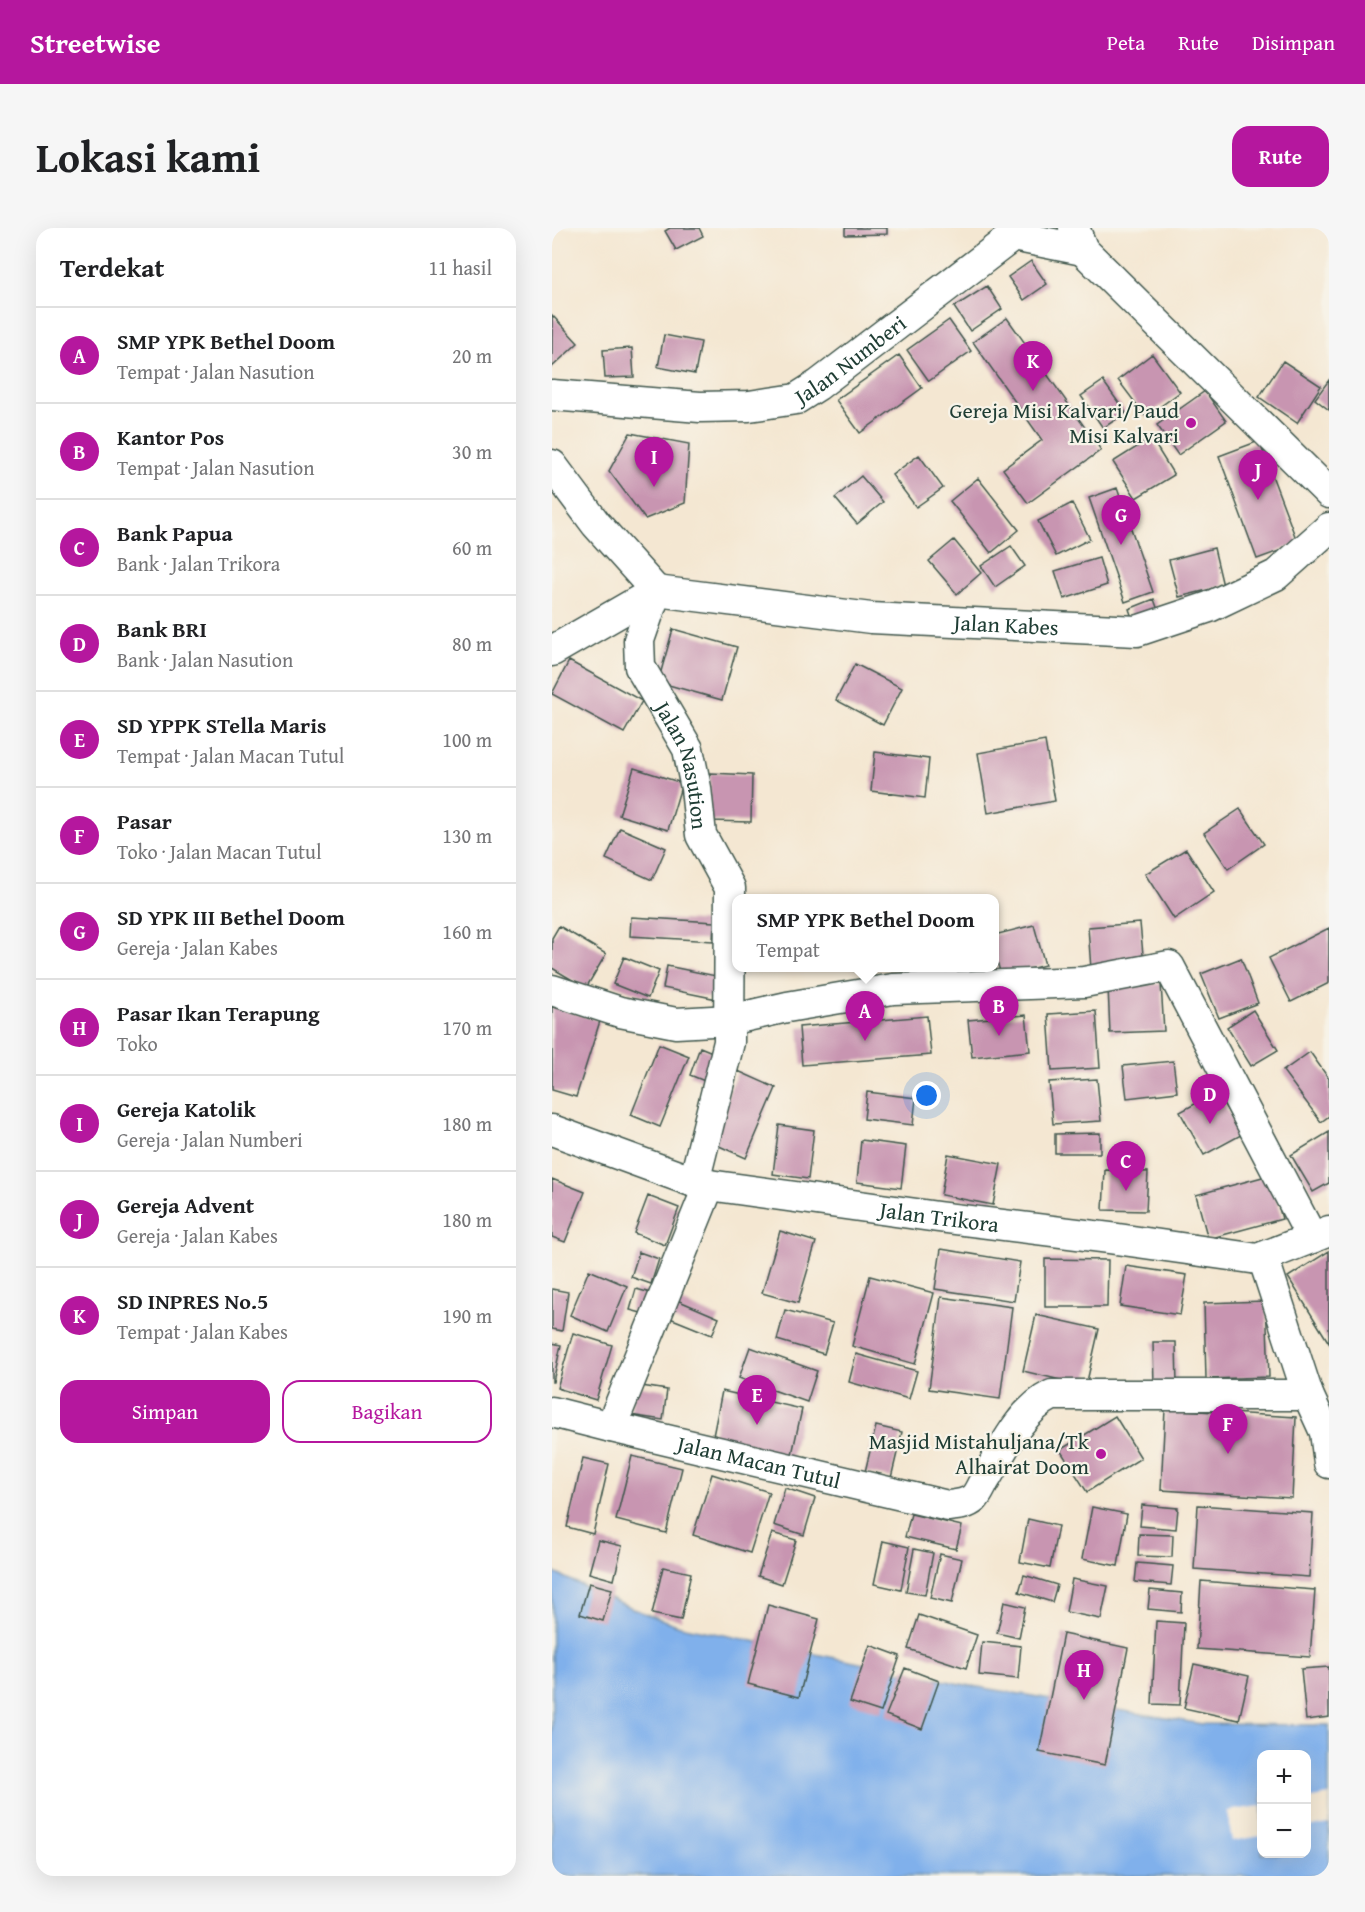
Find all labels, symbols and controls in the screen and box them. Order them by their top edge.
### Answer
text: Streetwise [30,22,160,63]
text: Peta [1107,27,1145,58]
text: Rute [1178,27,1219,58]
text: Disimpan [1252,27,1335,58]
text: Lokasi kami [36,126,260,187]
button: Rute [1232,126,1329,187]
text: Terdekat [60,248,164,287]
text: 11 hasil [428,253,492,282]
street label: Jalan Numberi [786,307,913,414]
text: SMP YPK Bethel Doom [117,325,335,357]
text: A [73,341,86,370]
text: 20 m [452,341,492,370]
pin: K [1014,342,1052,391]
text: Tempat · Jalan Nasution [117,357,314,386]
place label: Gereja Misi Kalvari/Paud Misi Kalvari [950,394,1179,451]
marker: Gereja Misi Kalvari/Paud Misi Kalvari [1184,416,1198,430]
text: Kantor Pos [117,421,224,453]
text: B [73,437,86,466]
text: 30 m [452,437,492,466]
pin: I [634,438,674,487]
pin: J [1238,450,1278,500]
text: Tempat · Jalan Nasution [117,453,314,482]
pin: G [1102,496,1140,545]
text: Bank Papua [117,517,233,549]
text: C [74,533,85,562]
text: 60 m [452,533,492,562]
text: Bank · Jalan Trikora [117,549,280,578]
street label: Jalan Kabes [950,606,1059,643]
text: Bank BRI [117,613,207,645]
text: D [73,629,86,658]
text: 80 m [452,629,492,658]
text: Bank · Jalan Nasution [117,645,293,674]
street label: Jalan Nasution [646,693,716,831]
text: SD YPPK STella Maris [117,709,326,741]
text: E [74,725,85,754]
text: 100 m [442,725,492,754]
text: Tempat · Jalan Macan Tutul [117,741,344,770]
text: Pasar [117,805,172,837]
text: F [74,821,85,850]
text: 130 m [442,821,492,850]
text: Toko · Jalan Macan Tutul [117,837,322,866]
popup [732,894,999,972]
text: SD YPK III Bethel Doom [117,901,345,933]
text: SMP YPK Bethel Doom [756,903,975,935]
text: G [73,917,86,946]
text: 160 m [442,917,492,946]
text: Gereja · Jalan Kabes [117,933,278,962]
text: Tempat [756,935,820,964]
pin: B [980,986,1018,1036]
pin: A [846,992,884,1041]
text: Pasar Ikan Terapung [117,997,320,1029]
text: H [73,1013,86,1042]
text: 170 m [442,1013,492,1042]
text: Toko [117,1029,158,1058]
pin: D [1190,1074,1230,1124]
your location [912,1081,941,1110]
text: Gereja Katolik [117,1093,256,1125]
text: I [76,1109,83,1138]
text: 180 m [442,1109,492,1138]
text: Gereja · Jalan Numberi [117,1125,303,1154]
pin: C [1106,1142,1146,1191]
text: Gereja Advent [117,1189,254,1221]
street label: Jalan Trikora [875,1193,1001,1240]
text: J [76,1205,83,1234]
text: 180 m [442,1205,492,1234]
text: Gereja · Jalan Kabes [117,1221,278,1250]
text: SD INPRES No.5 [117,1285,268,1317]
text: K [73,1301,86,1330]
text: 190 m [442,1301,492,1330]
text: Tempat · Jalan Kabes [117,1317,288,1346]
pin: E [738,1376,776,1425]
button: Simpan [60,1380,270,1443]
button: Bagikan [282,1380,492,1443]
pin: F [1208,1404,1248,1454]
place label: Masjid Mistahuljana/Tk Alhairat Doom [869,1425,1090,1482]
street label: Jalan Macan Tutul [671,1426,844,1496]
marker: Masjid Mistahuljana/Tk Alhairat Doom [1094,1447,1108,1461]
pin: H [1064,1650,1104,1700]
map controls [1257,1750,1311,1858]
button: + [1257,1750,1311,1804]
button: − [1257,1804,1311,1858]

